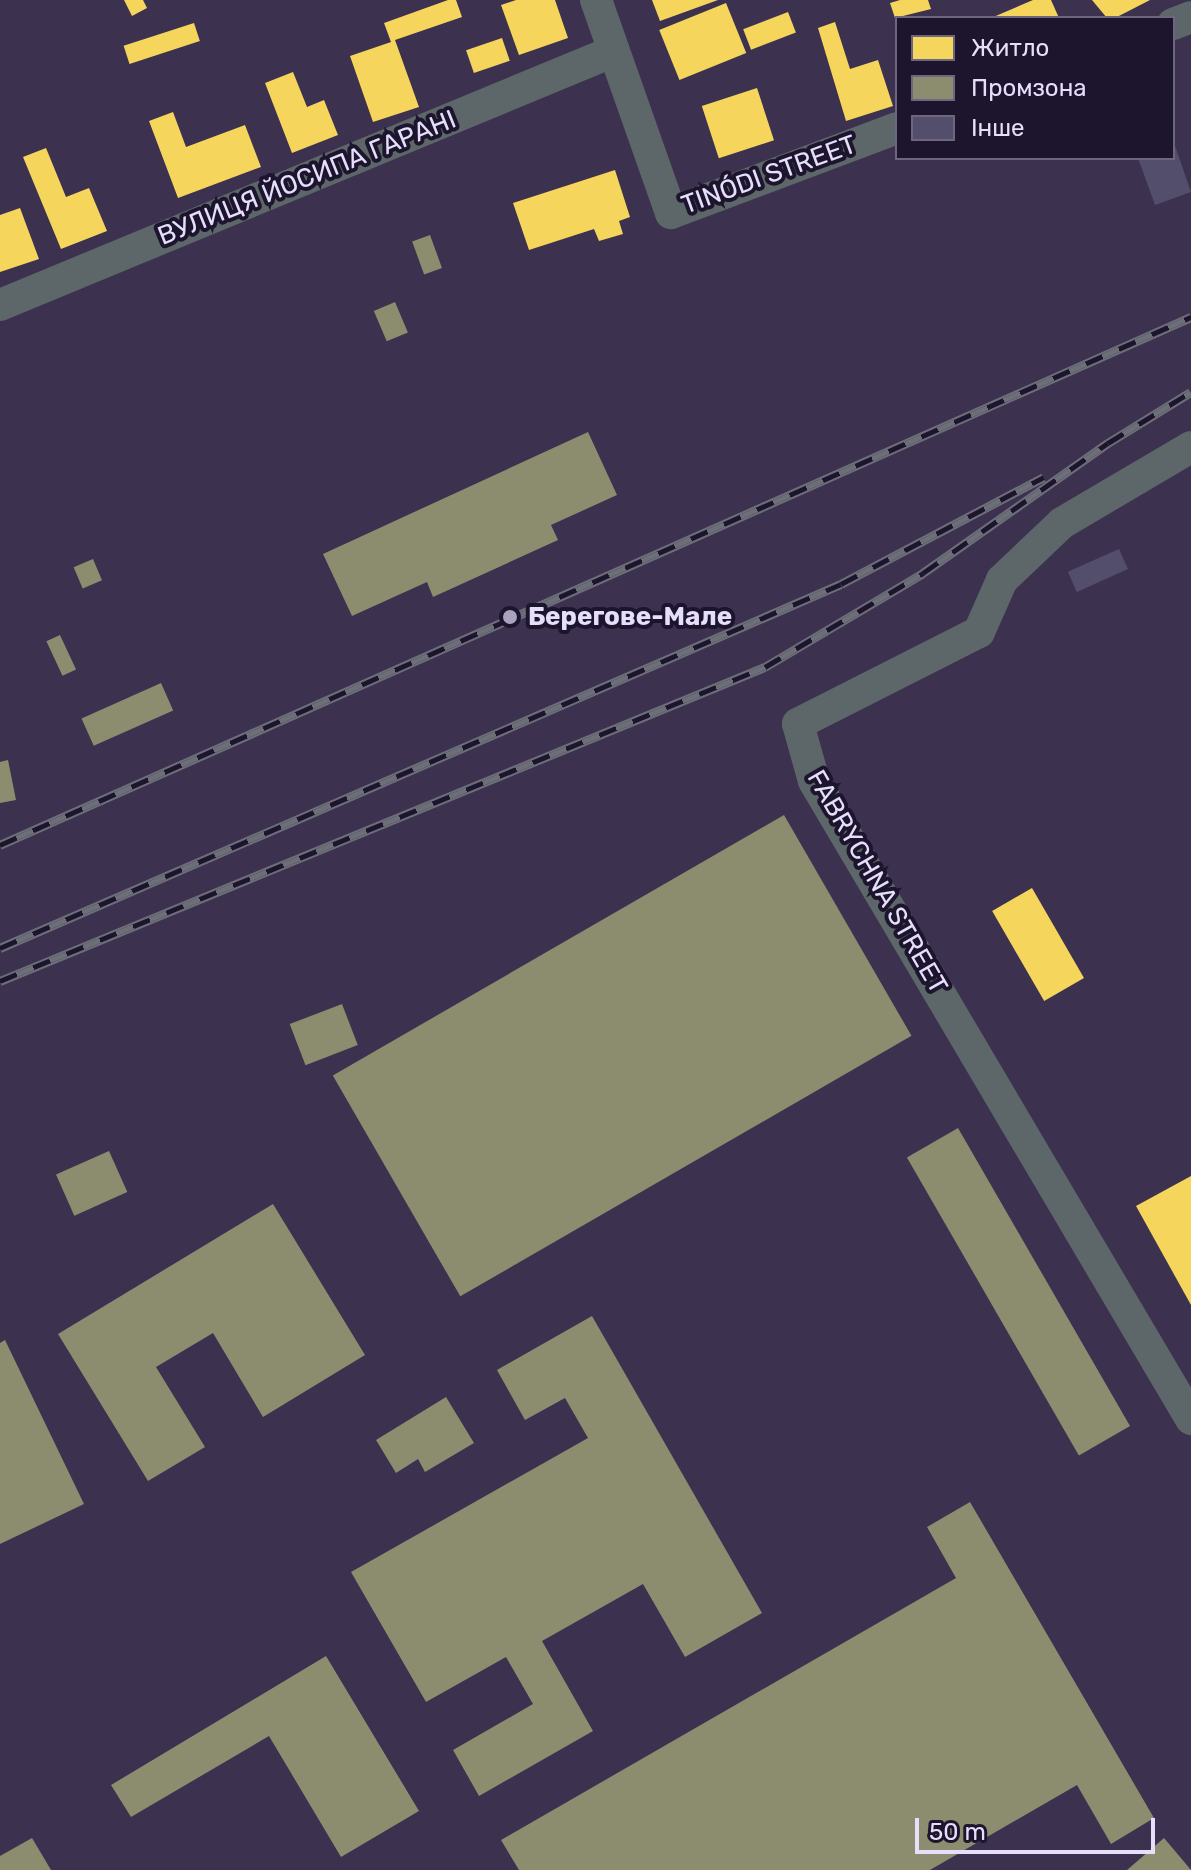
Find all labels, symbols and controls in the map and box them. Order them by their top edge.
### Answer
legend [895,16,1175,160]
text: Житло [971,34,1049,62]
text: Промзона [971,74,1087,102]
street label: ВУЛИЦЯ ЙОСИПА ГАРАНІ [153,104,461,252]
text: Інше [971,114,1025,142]
street label: TINÓDI STREET [677,129,861,221]
place label: Берегове-Мале [528,601,732,633]
marker: Берегове-Мале [499,606,521,628]
street label: FABRYCHNA STREET [800,764,954,1000]
scale bar [919,1802,1159,1852]
text: 50 m [929,1818,986,1846]

